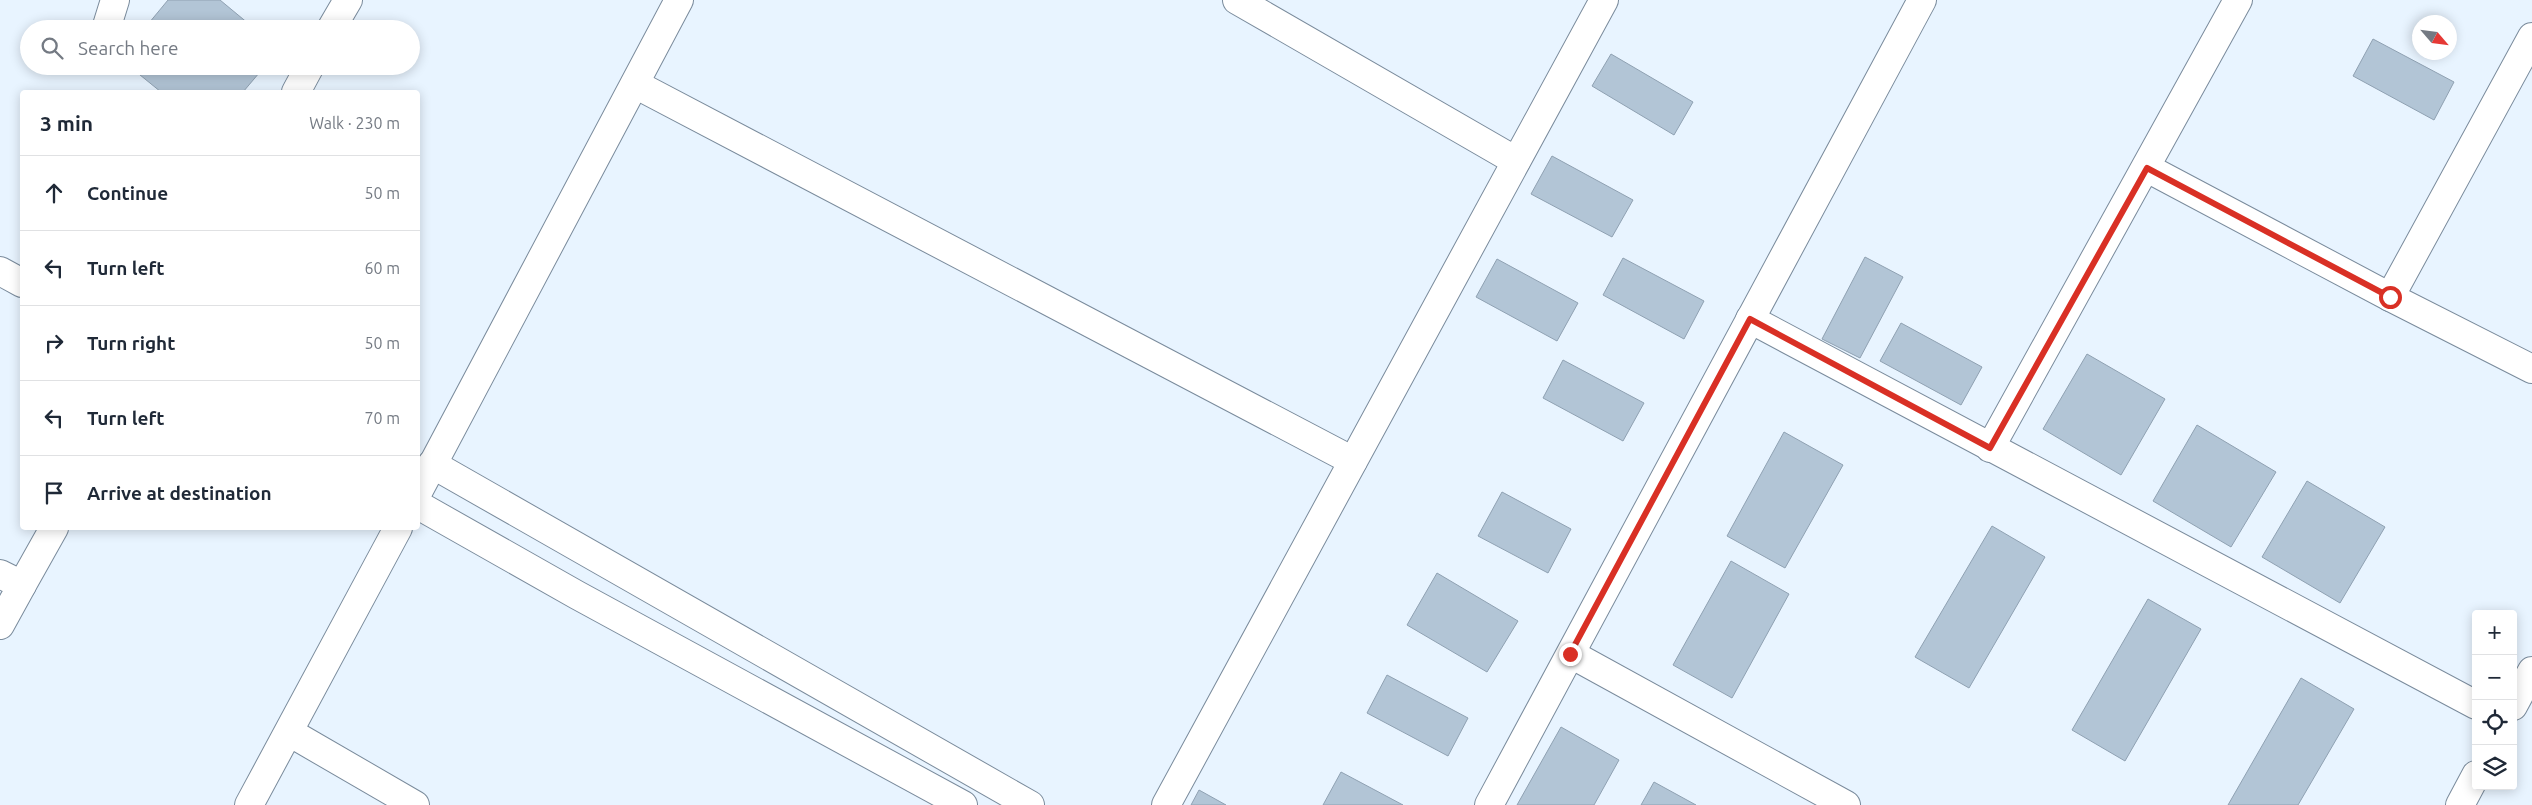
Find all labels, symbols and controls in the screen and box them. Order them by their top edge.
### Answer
north arrow [2412,15,2457,60]
search box [20,20,420,75]
icon: search [38,34,66,62]
text: Search here [78,37,178,59]
text: 3 min [40,111,93,135]
text: Walk · 230 m [309,114,400,132]
icon: ahead [40,179,68,207]
text: Continue [87,182,168,204]
text: 50 m [364,184,400,202]
icon: left [40,254,68,282]
text: Turn left [87,257,165,279]
text: 60 m [364,259,400,277]
route start [2379,286,2402,309]
icon: right [40,329,68,357]
text: Turn right [87,332,175,354]
text: 50 m [364,334,400,352]
icon: left [40,404,68,432]
text: Turn left [87,407,165,429]
text: 70 m [364,409,400,427]
icon: arrive [40,479,68,507]
text: Arrive at destination [87,482,272,504]
map controls [2472,610,2517,790]
button: + [2472,610,2517,655]
route end [1559,643,1582,666]
button: − [2472,655,2517,700]
button: locate [2472,700,2517,745]
button: layers [2472,745,2517,790]

